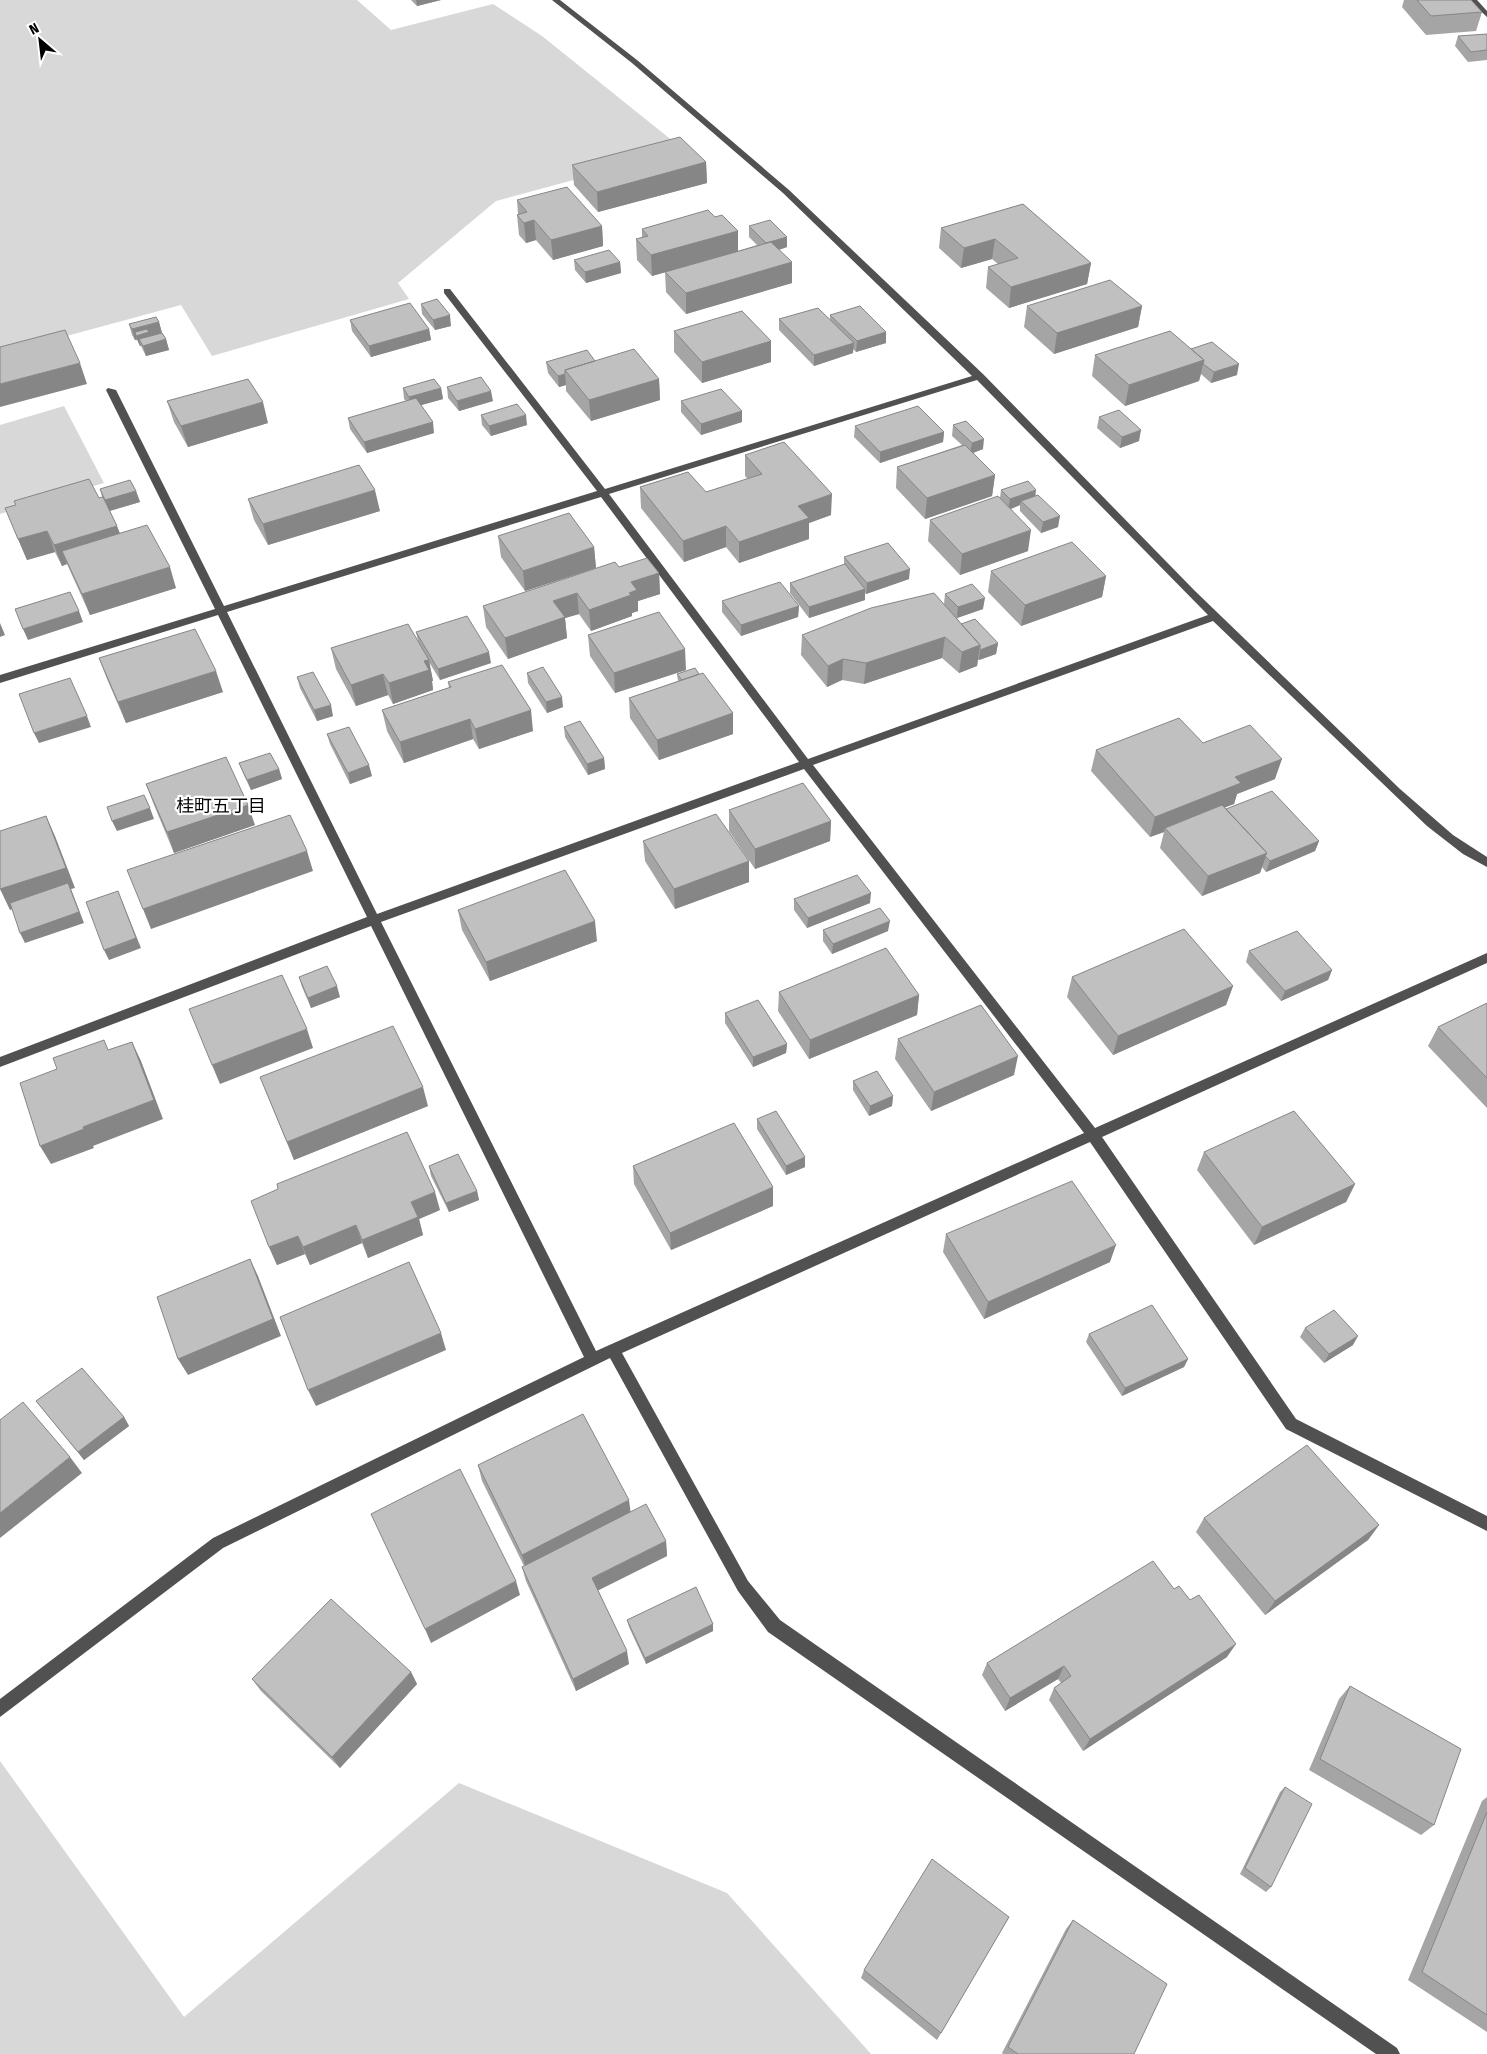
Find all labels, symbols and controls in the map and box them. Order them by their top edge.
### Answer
north arrow [15,15,65,65]
text: N [26,19,42,38]
district label: 桂町五丁目 [176,795,266,817]

